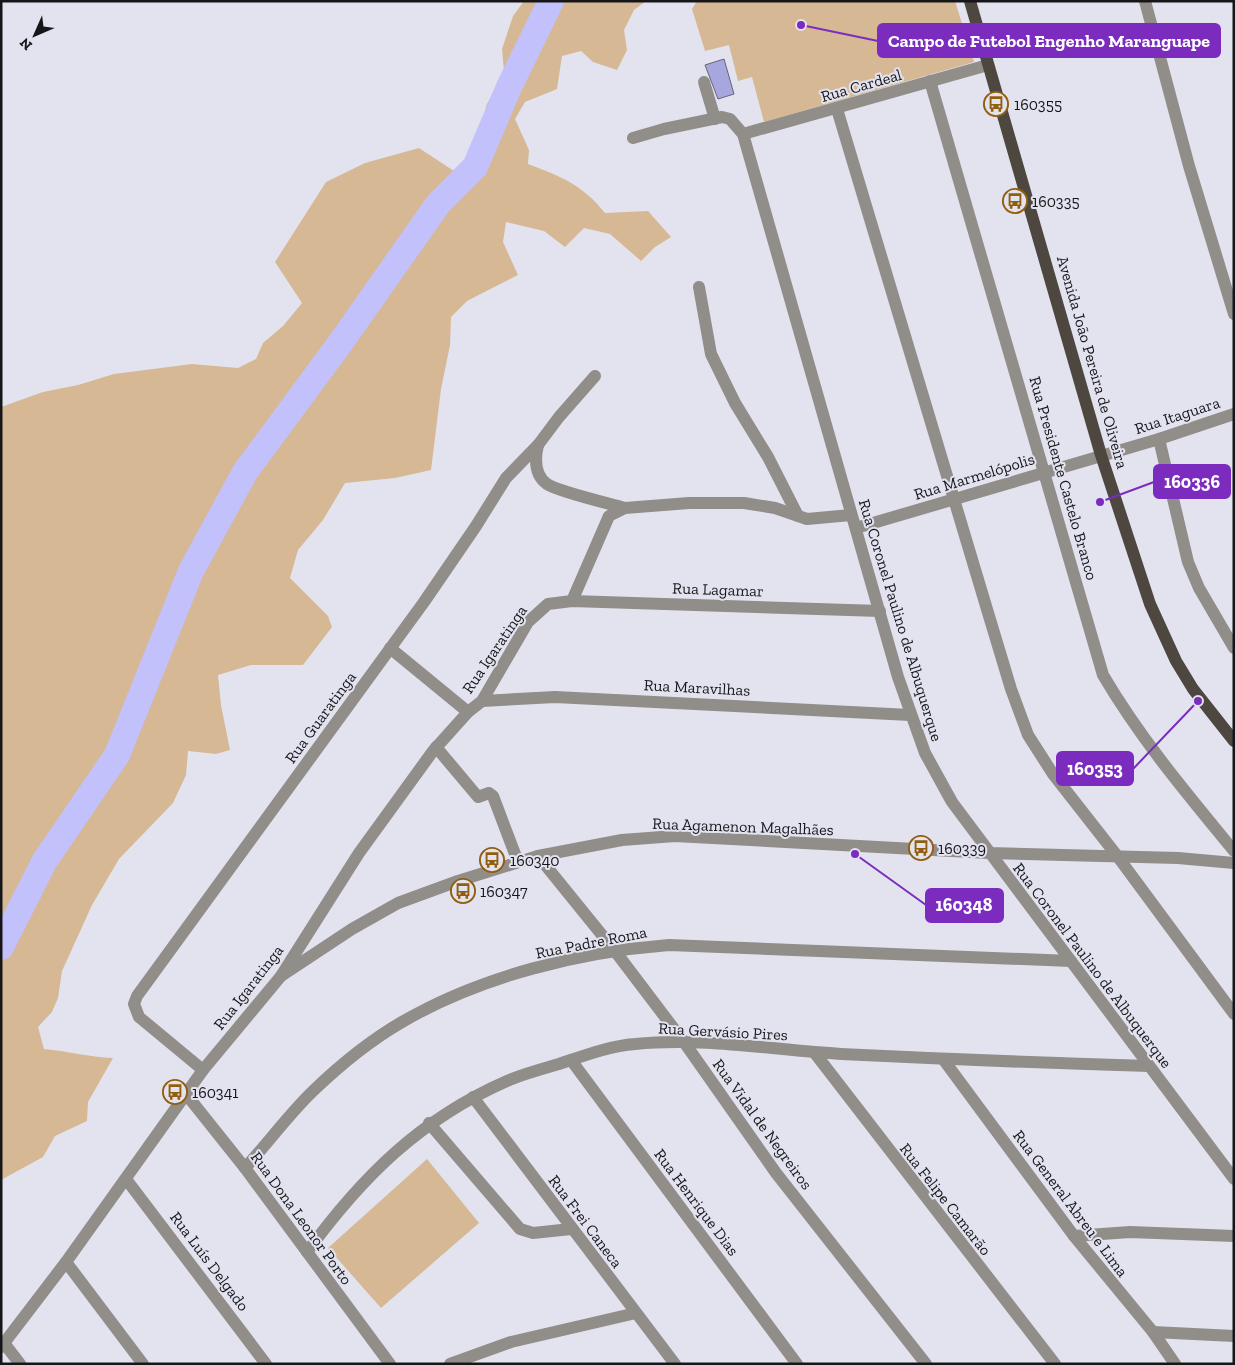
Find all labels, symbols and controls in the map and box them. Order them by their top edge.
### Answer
north arrow [10,10,60,60]
callout: Campo de Futebol Engenho Maranguape [878,24,1220,57]
text: Campo de Futebol Engenho Maranguape [888,30,1210,52]
text: N [16,34,36,54]
street label: Rua Cardeal [818,65,904,106]
bus stop icon: 160355 [983,91,1009,117]
place label: 160355 [1014,95,1062,114]
bus stop icon: 160335 [1002,188,1028,214]
place label: 160335 [1032,192,1080,211]
street label: Avenida João Pereira de Oliveira [1053,253,1132,471]
street label: Rua Presidente Castelo Branco [1025,374,1102,582]
street label: Rua Itaguara [1132,393,1223,438]
street label: Rua Marmelópolis [912,449,1037,504]
callout: 160336 [1154,465,1230,498]
text: 160336 [1164,471,1220,493]
street label: Rua Coronel Paulino de Albuquerque [855,497,946,744]
street label: Rua Lagamar [672,578,764,601]
street label: Rua Igaratinga [458,601,531,697]
street label: Rua Guaratinga [281,668,360,767]
street label: Rua Maravilhas [643,675,751,700]
callout: 160353 [1057,752,1133,785]
text: 160353 [1067,758,1123,780]
street label: Rua Agamenon Magalhães [652,814,834,839]
bus stop icon: 160339 [908,835,934,861]
place label: 160339 [938,839,986,858]
bus stop icon: 160340 [479,847,505,873]
place label: 160340 [510,851,560,870]
street label: Rua Coronel Paulino de Albuquerque [1009,859,1176,1072]
bus stop icon: 160347 [450,878,476,904]
place label: 160347 [480,882,528,901]
callout: 160348 [926,889,1003,922]
text: 160348 [936,894,993,916]
street label: Rua Padre Roma [534,922,649,963]
street label: Rua Igaratinga [209,941,287,1033]
street label: Rua Gervásio Pires [658,1019,788,1044]
street label: Rua Vidal de Negreiros [709,1055,816,1193]
bus stop icon: 160341 [162,1079,188,1105]
place label: 160341 [192,1083,238,1102]
street label: Rua General Abreu e Lima [1009,1126,1132,1281]
street label: Rua Felipe Camarão [896,1139,995,1259]
street label: Rua Henrique Dias [650,1145,743,1260]
street label: Rua Dona Leonor Porto [247,1148,356,1289]
street label: Rua Frei Caneca [545,1171,627,1272]
street label: Rua Luís Delgado [166,1208,253,1315]

